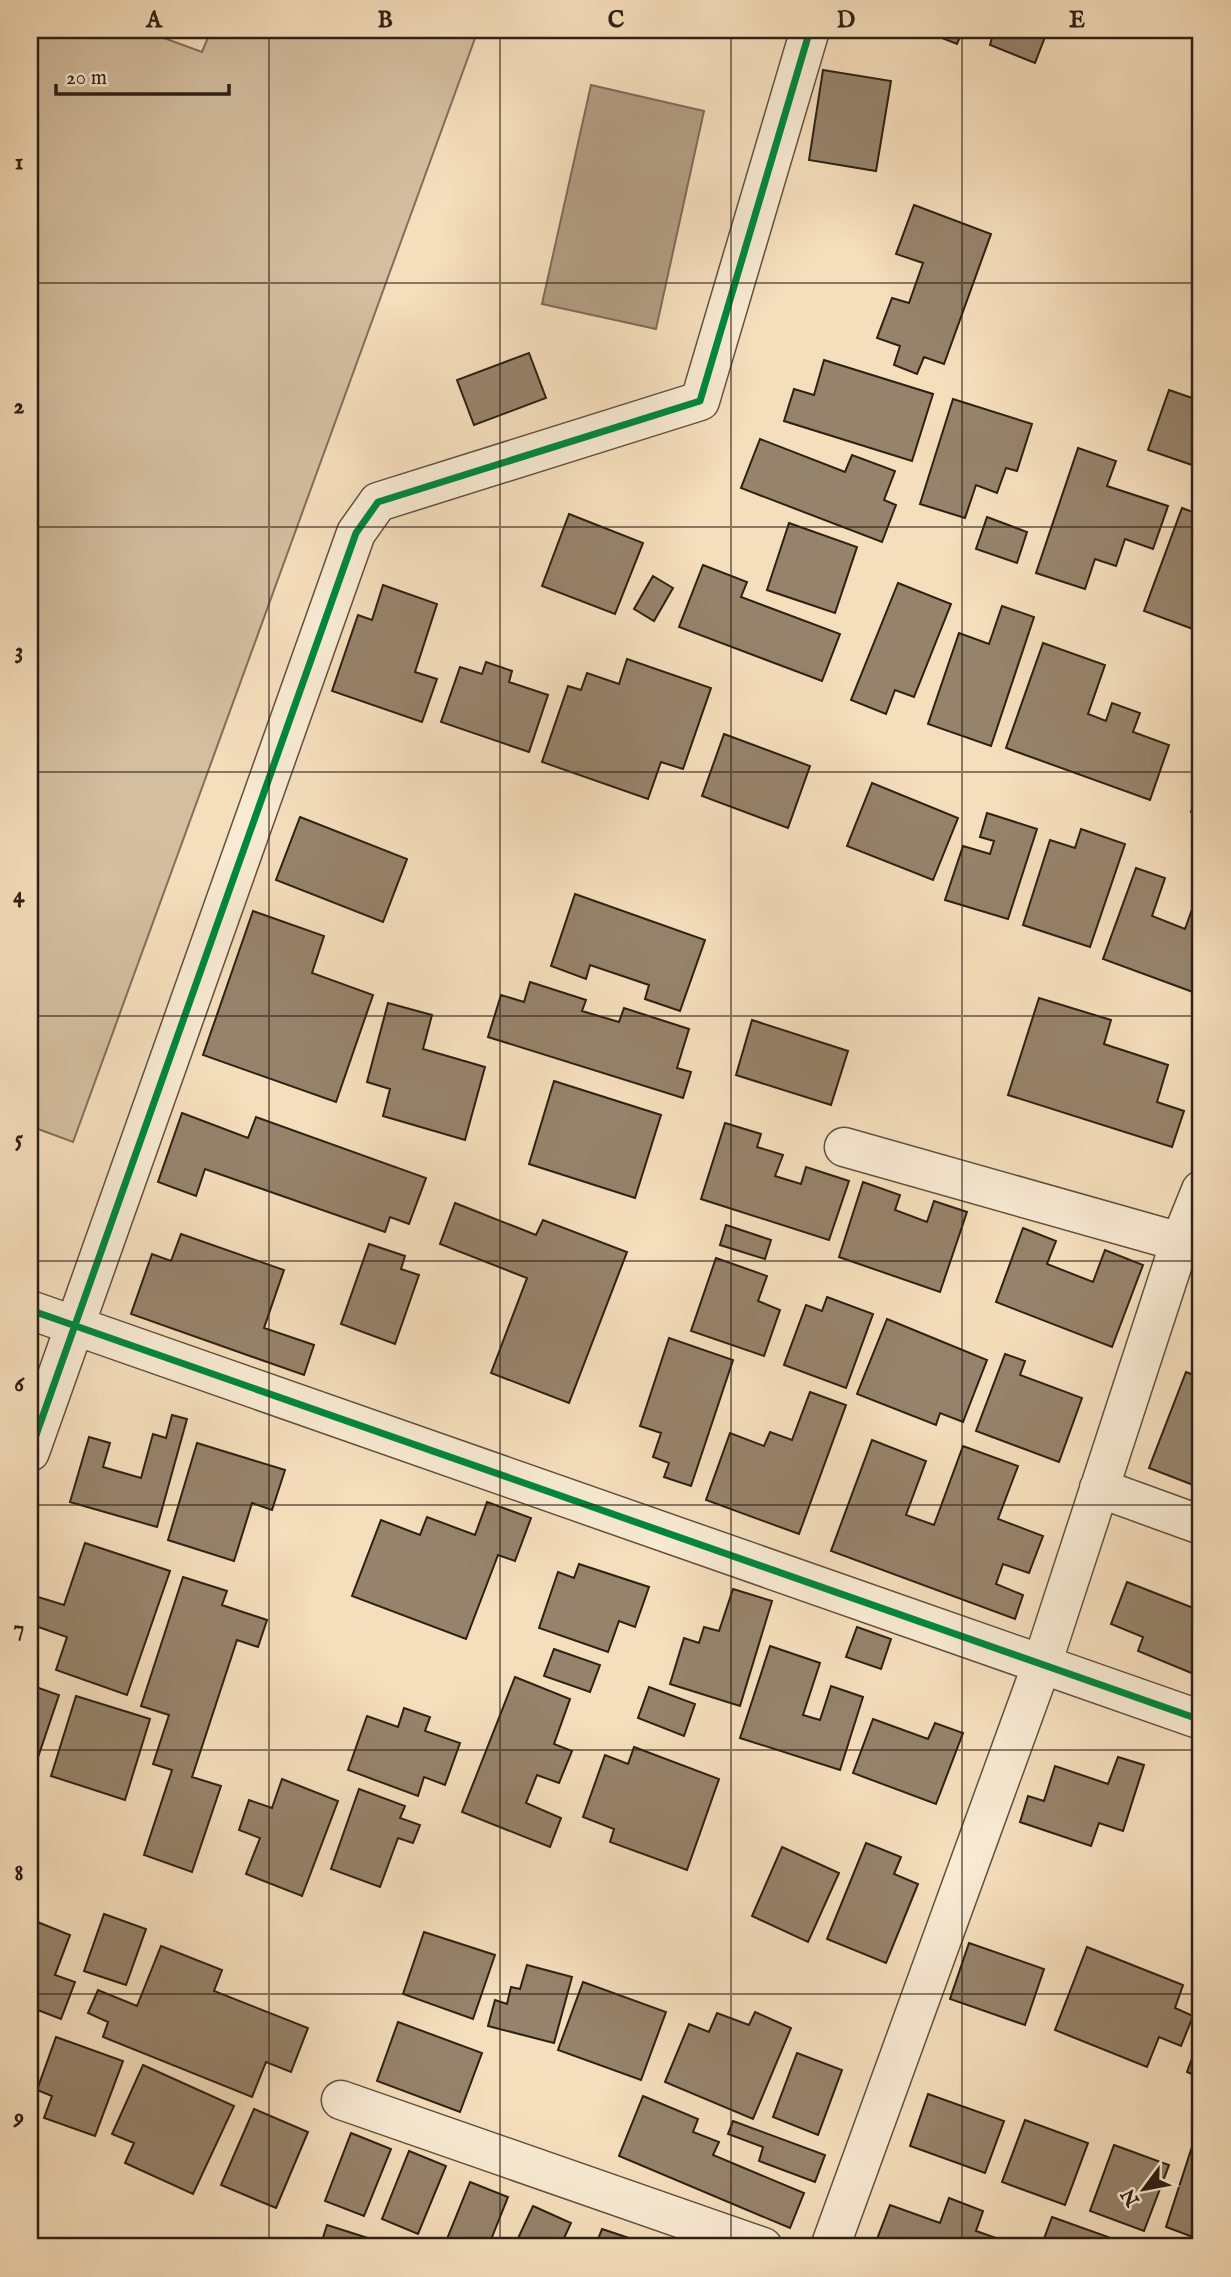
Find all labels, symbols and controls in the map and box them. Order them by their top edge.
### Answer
text: A [145,6,163,35]
text: B [377,6,393,35]
text: C [608,6,625,35]
text: D [837,6,855,35]
text: E [1069,6,1085,35]
scale bar [56,52,229,96]
text: 20 m [66,65,107,92]
text: 1 [15,148,23,177]
text: 2 [14,392,25,421]
text: 3 [15,637,23,666]
text: 4 [13,881,25,910]
text: 5 [15,1125,24,1154]
text: 6 [14,1370,25,1399]
text: 7 [14,1614,24,1643]
text: 8 [14,1859,24,1888]
text: 9 [13,2103,24,2132]
north arrow [1108,2154,1178,2224]
text: N [1116,2183,1146,2211]

